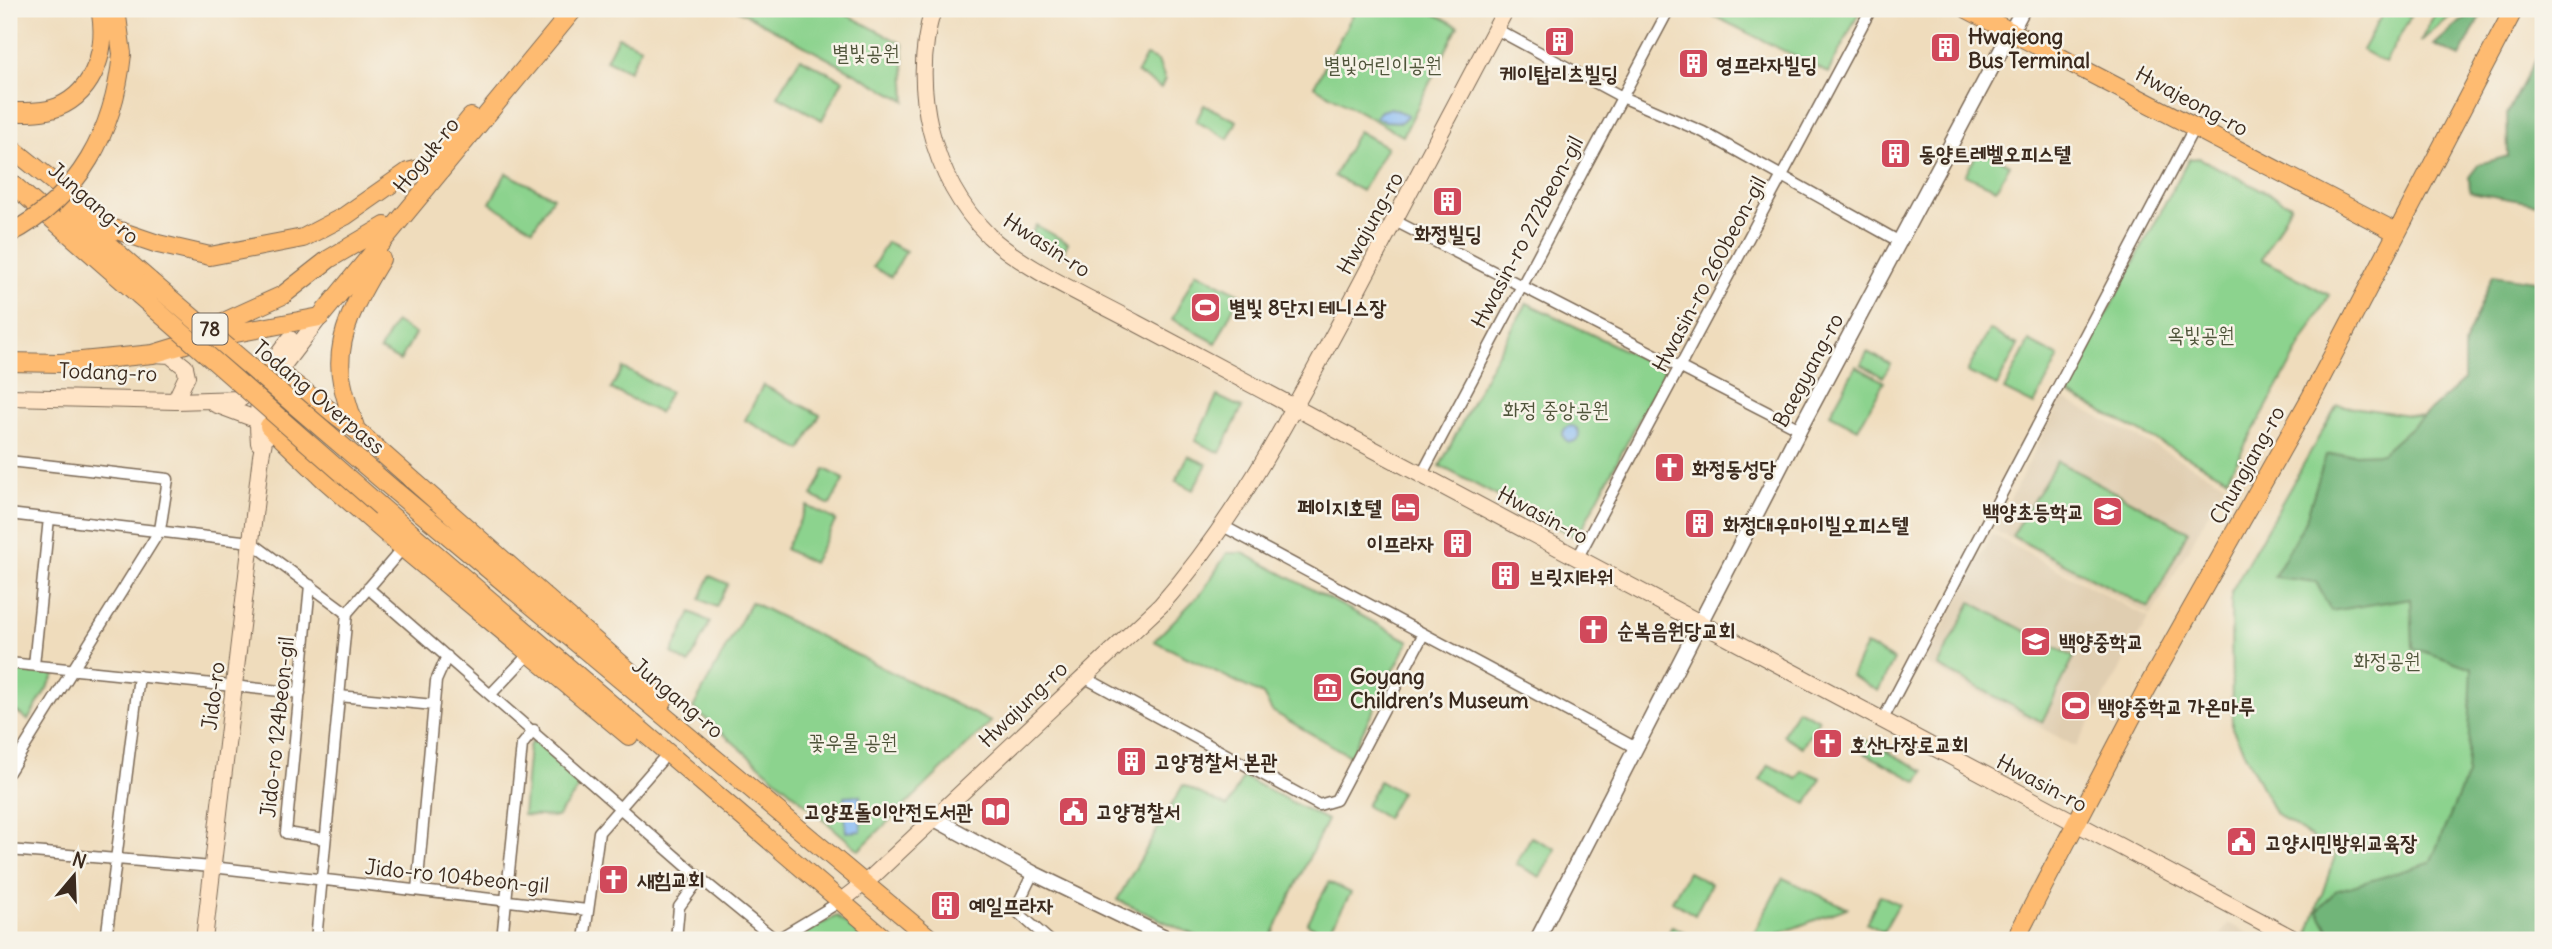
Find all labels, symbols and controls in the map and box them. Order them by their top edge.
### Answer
place label: Hwajeong Bus Terminal [1968,23,2090,74]
building icon: 케이탑리츠빌딩 [1542,24,1576,58]
building icon: Hwajeong Bus Terminal [1928,31,1962,65]
park label: 별빛공원 [832,39,900,66]
building icon: 영프라자빌딩 [1676,47,1710,81]
park label: 별빛어린이공원 [1324,51,1442,78]
place label: 영프라자빌딩 [1716,51,1817,78]
place label: 케이탑리츠빌딩 [1500,60,1618,87]
street label: Hwajeong-ro [2131,60,2253,142]
street label: Hoguk-ro [387,111,465,199]
street label: Hwasin-ro 272beon-gil [1465,131,1589,333]
building icon: 동양트레벨오피스텔 [1879,136,1913,170]
place label: 동양트레벨오피스텔 [1919,140,2071,167]
street label: Jungang-ro [43,156,145,250]
street label: Hwajung-ro [1331,167,1409,279]
street label: Hwasin-ro 260beon-gil [1646,171,1772,377]
building icon: 화정빌딩 [1431,184,1465,218]
street label: Hwasin-ro [998,207,1096,283]
place label: 화정빌딩 [1414,220,1482,247]
sports icon: 별빛 8단지 테니스장 [1189,290,1223,324]
place label: 별빛 8단지 테니스장 [1229,294,1386,321]
street label: Baegyang-ro [1767,308,1849,432]
road number: 78 [192,314,228,344]
park label: 옥빛공원 [2167,321,2235,348]
street label: Todang Overpass [247,334,391,460]
street label: Todang-ro [58,357,158,387]
park label: 화정 중앙공원 [1503,396,1609,423]
street label: Chungjang-ro [2203,401,2291,529]
church icon: 화정동성당 [1652,451,1686,485]
place label: 화정동성당 [1692,455,1777,482]
street label: Hwasin-ro [1493,480,1593,550]
hotel icon: 페이지호텔 [1388,490,1422,524]
place label: 페이지호텔 [1298,494,1382,521]
school or university icon: 백양초등학교 [2090,494,2124,528]
place label: 백양초등학교 [1983,498,2084,525]
building icon: 화정대우마이빌오피스텔 [1683,507,1717,541]
place label: 화정대우마이빌오피스텔 [1723,511,1909,538]
building icon: 이프라자 [1440,526,1474,560]
place label: 이프라자 [1366,530,1434,557]
building icon: 브릿지타워 [1489,559,1523,593]
place label: 브릿지타워 [1529,563,1614,590]
church icon: 순복음원당교회 [1577,613,1611,647]
place label: 순복음원당교회 [1617,617,1735,644]
school or university icon: 백양중학교 [2019,624,2053,658]
place label: 백양중학교 [2059,628,2144,655]
street label: Jido-ro 124beon-gil [254,635,300,819]
park label: 화정공원 [2353,647,2421,674]
street label: Jungang-ro [627,652,729,744]
street label: Hwajung-ro [973,655,1073,753]
street label: Jido-ro [195,660,231,732]
place label: Goyang Children’s Museum [1350,663,1529,714]
museum icon: Goyang Children’s Museum [1310,671,1344,705]
sports icon: 백양중학교 가온마루 [2058,689,2092,723]
place label: 백양중학교 가온마루 [2098,693,2255,720]
church icon: 호산나장로교회 [1810,727,1844,761]
park label: 꽃우물 공원 [808,728,898,755]
place label: 호산나장로교회 [1850,731,1968,758]
building icon: 고양경찰서 본관 [1114,744,1148,778]
place label: 고양경찰서 본관 [1154,748,1277,775]
street label: Hwasin-ro [1992,748,2092,818]
library icon: 고양포돌이안전도서관 [979,794,1013,828]
public building icon: 고양경찰서 [1056,794,1090,828]
place label: 고양포돌이안전도서관 [804,798,973,825]
place label: 고양경찰서 [1096,798,1181,825]
public building icon: 고양시민방위교육장 [2225,825,2259,859]
place label: 고양시민방위교육장 [2265,829,2417,856]
north arrow [38,841,108,911]
text: N [69,846,90,873]
street label: Jido-ro 104beon-gil [364,853,550,899]
church icon: 새힘교회 [597,862,631,896]
place label: 새힘교회 [637,866,705,893]
building icon: 예일프라자 [929,888,963,922]
place label: 예일프라자 [969,892,1054,919]

